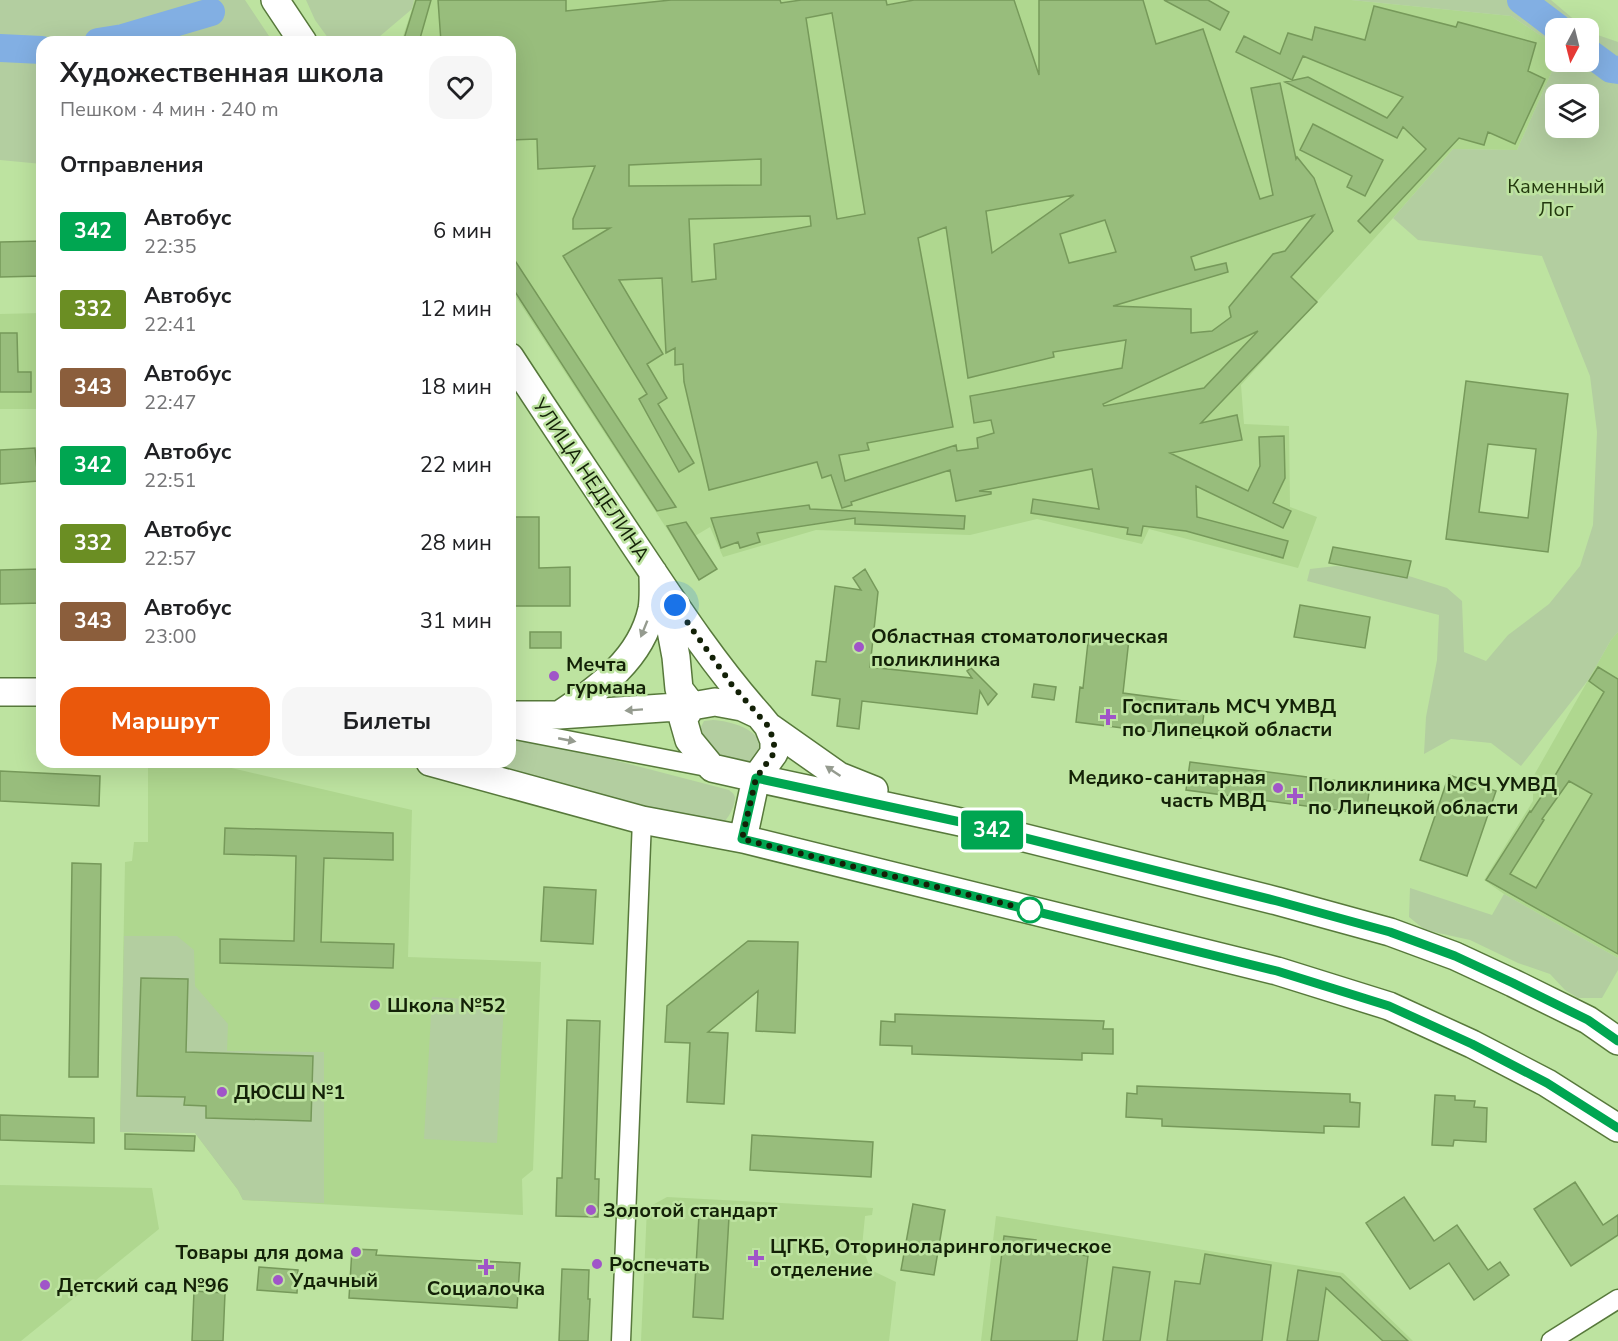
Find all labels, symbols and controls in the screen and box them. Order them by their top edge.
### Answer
north arrow [1545,18,1599,72]
map controls [1545,18,1599,138]
text: Художественная школа [60,54,384,92]
button: heart [429,56,492,119]
button: layers [1545,84,1599,138]
text: Пешком · 4 мин · 240 m [60,96,279,123]
text: Отправления [60,150,204,180]
park label: Каменный Лог [1507,173,1605,223]
text: Автобус [144,203,232,233]
text: 6 мин [433,216,492,246]
text: 342 [74,217,112,245]
text: 22:35 [144,233,197,260]
text: Автобус [144,281,232,311]
text: 12 мин [420,294,492,324]
text: 332 [74,295,112,323]
text: 22:41 [144,311,197,338]
text: Автобус [144,359,232,389]
text: 18 мин [420,372,492,402]
text: 343 [74,373,112,401]
text: 22:47 [144,389,197,416]
street label: УЛИЦА НЕДЕЛИНА [526,392,656,567]
text: Автобус [144,437,232,467]
text: 22 мин [420,450,492,480]
text: 342 [74,451,112,479]
text: 22:51 [144,467,197,494]
text: Автобус [144,515,232,545]
text: 28 мин [420,528,492,558]
text: 332 [74,529,112,557]
text: 22:57 [144,545,197,572]
your location [660,590,690,620]
text: Автобус [144,593,232,623]
text: 31 мин [420,606,492,636]
text: 343 [74,607,112,635]
one-way arrow [639,620,648,638]
text: 23:00 [144,623,197,650]
place label: Областная стоматологическая поликлиника [871,623,1168,673]
marker: Областная стоматологическая поликлиника [852,640,866,654]
place label: Мечта гурмана [566,651,647,701]
marker: Мечта гурмана [547,669,561,683]
button: Маршрут [60,687,270,756]
button: Билеты [282,687,492,756]
place label: Госпиталь МСЧ УМВД по Липецкой области [1122,693,1336,743]
one-way arrow [624,705,643,715]
marker: Госпиталь МСЧ УМВД по Липецкой области [1099,708,1117,726]
one-way arrow [558,736,577,745]
place label: Медико-санитарная часть МВД [1068,764,1266,814]
one-way arrow [824,766,841,777]
place label: Поликлиника МСЧ УМВД по Липецкой области [1308,771,1557,821]
marker: Медико-санитарная часть МВД [1271,781,1285,795]
marker: Поликлиника МСЧ УМВД по Липецкой области [1286,787,1304,805]
line badge: 342 [958,810,1026,850]
text: 342 [973,816,1011,844]
unlabelled marker [1017,897,1043,923]
place label: Школа №52 [387,992,506,1019]
marker: Школа №52 [368,998,382,1012]
place label: ДЮСШ №1 [234,1079,345,1106]
marker: ДЮСШ №1 [215,1085,229,1099]
place label: Золотой стандарт [603,1197,778,1224]
marker: Золотой стандарт [584,1203,598,1217]
place label: ЦГКБ, Оториноларингологическое отделение [770,1233,1112,1283]
place label: Товары для дома [176,1239,344,1266]
marker: Товары для дома [349,1245,363,1259]
marker: ЦГКБ, Оториноларингологическое отделение [747,1249,765,1267]
place label: Роспечать [609,1251,710,1278]
marker: Роспечать [590,1257,604,1271]
marker: Социалочка [479,1260,493,1274]
place label: Удачный [289,1267,378,1294]
place label: Детский сад №96 [57,1272,229,1299]
marker: Удачный [271,1273,285,1287]
place label: Социалочка [427,1275,545,1302]
marker: Детский сад №96 [38,1278,52,1292]

